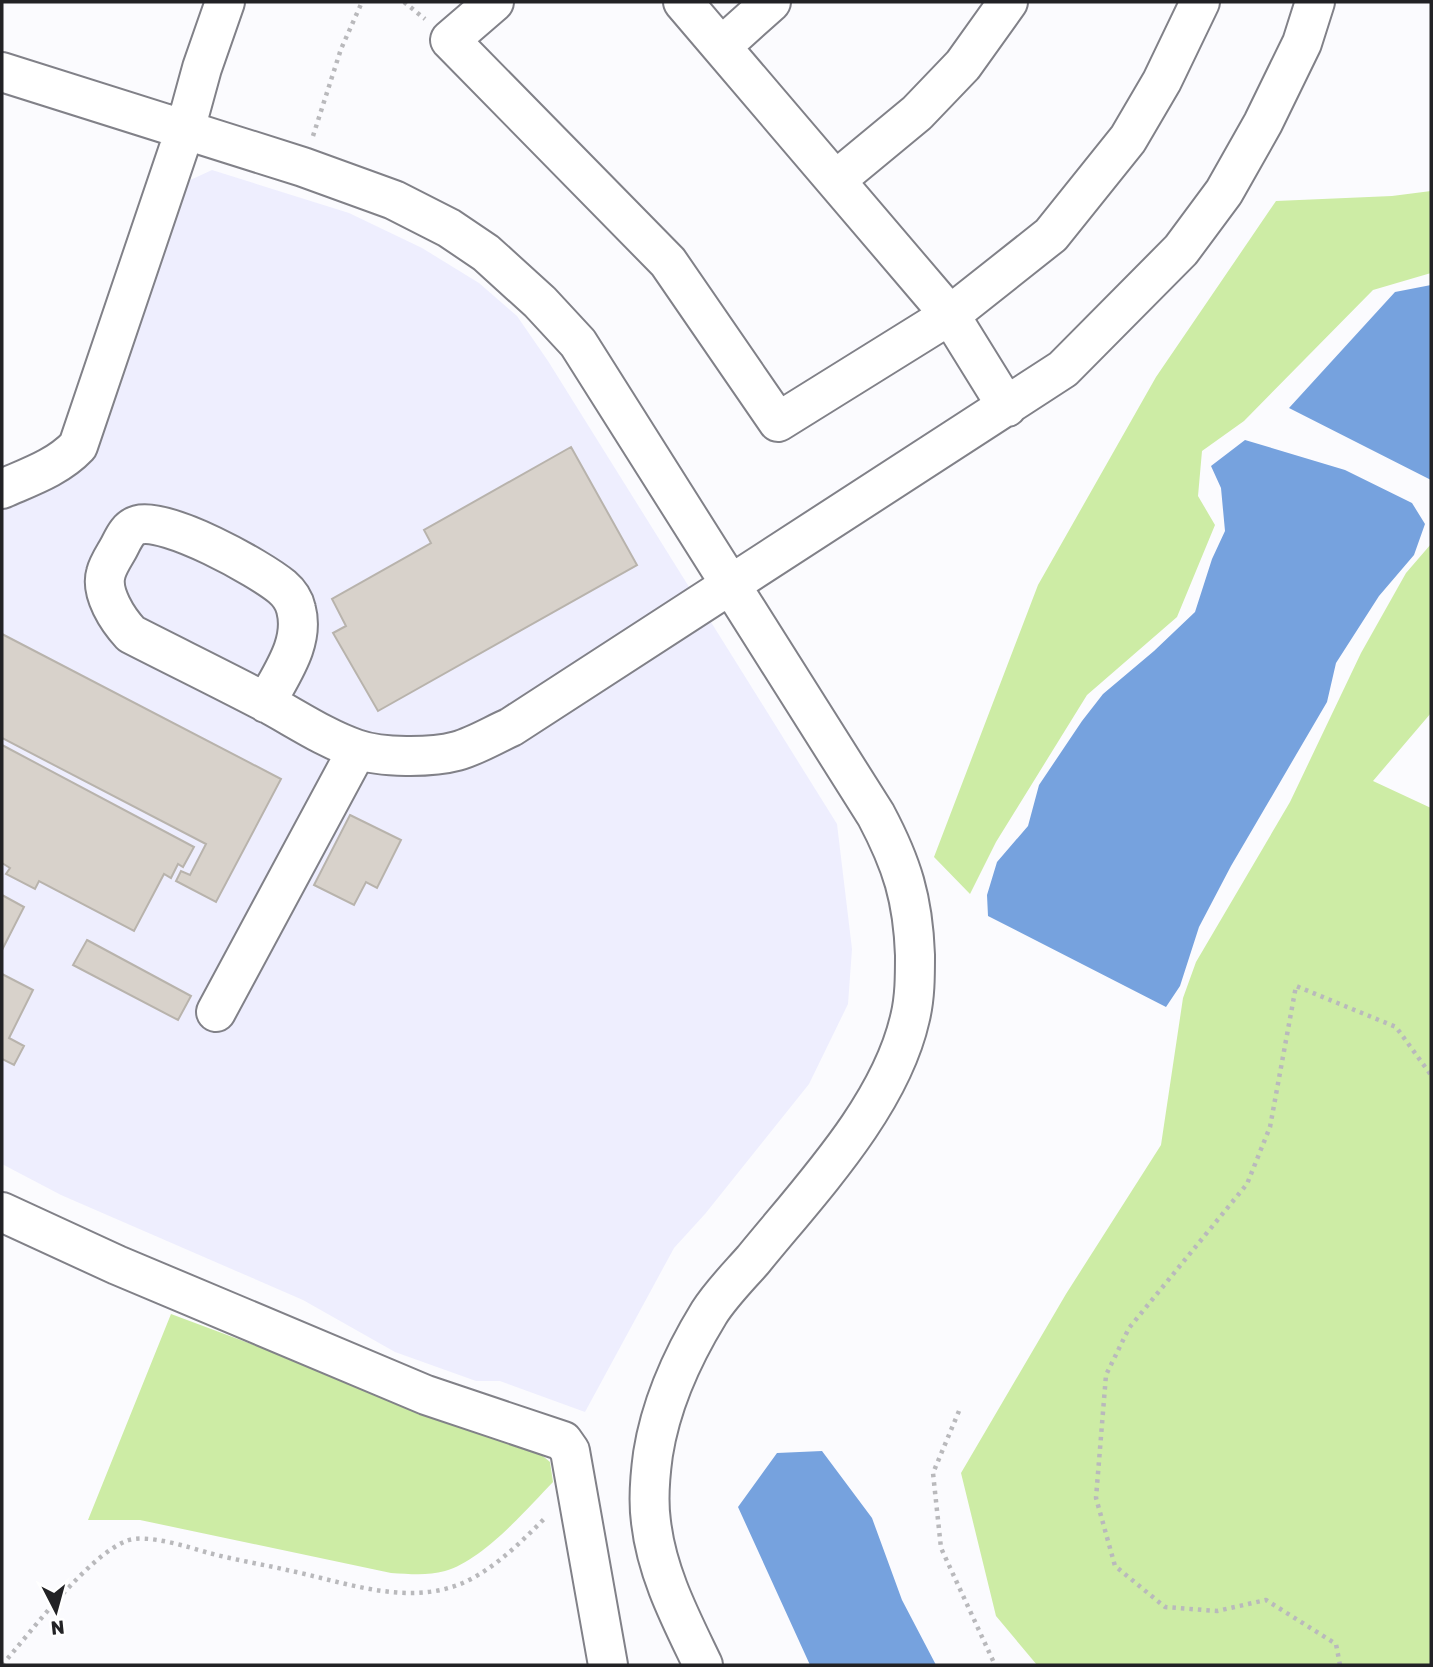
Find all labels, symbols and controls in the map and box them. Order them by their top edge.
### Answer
north arrow [21,1576,91,1646]
text: N [50,1615,66,1640]

